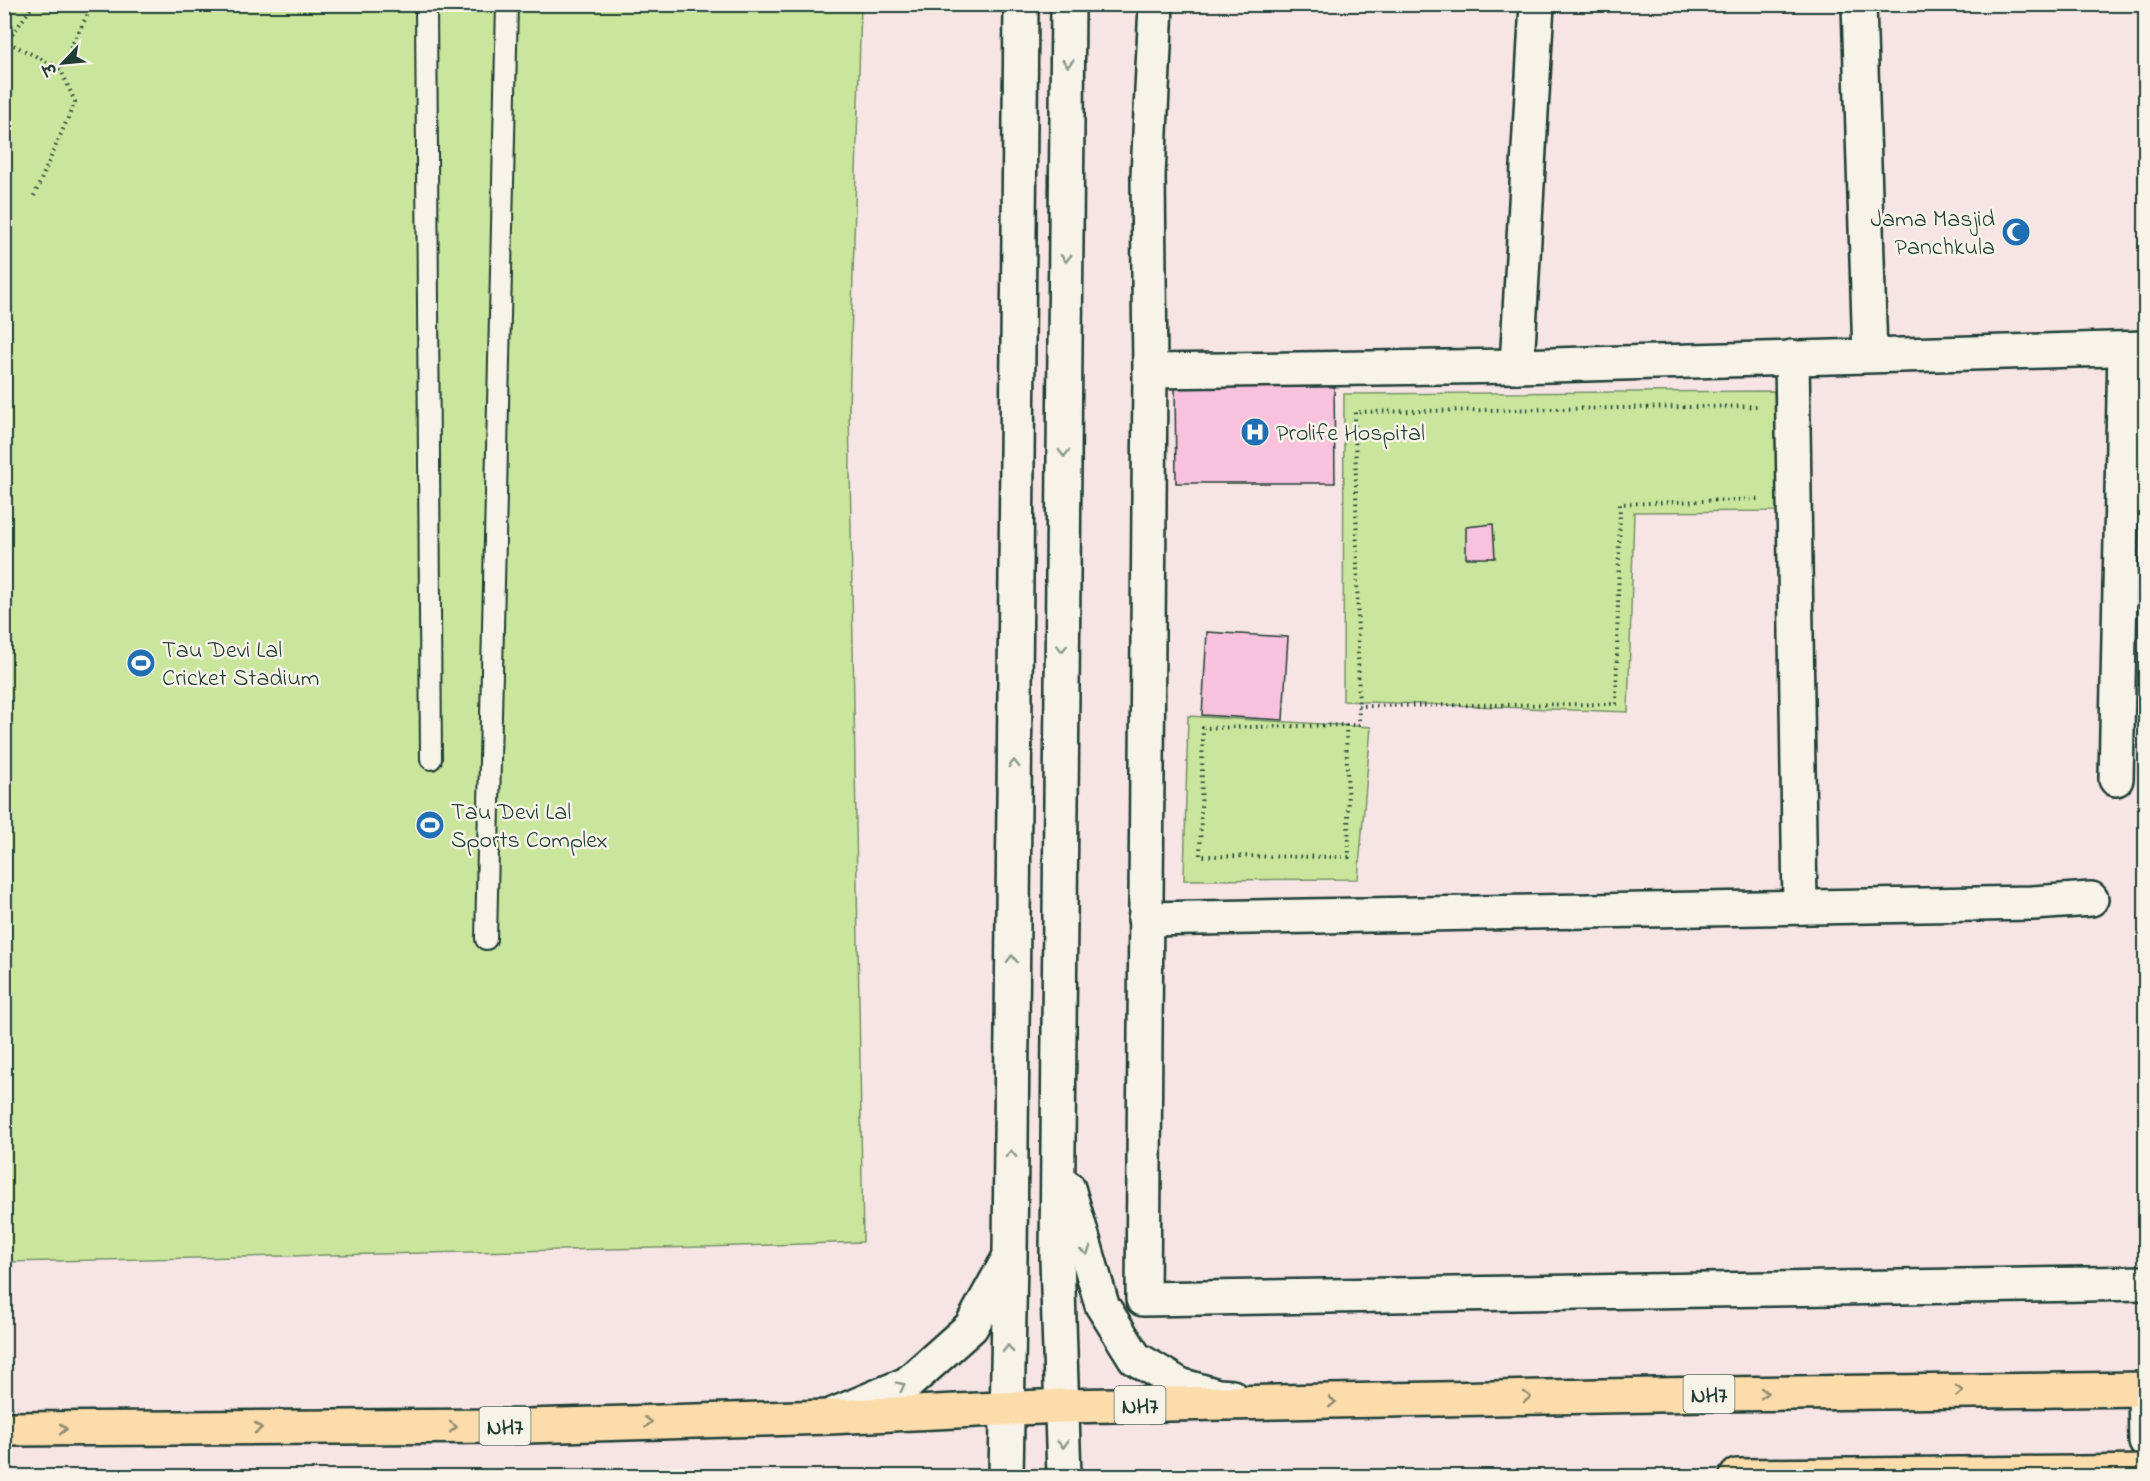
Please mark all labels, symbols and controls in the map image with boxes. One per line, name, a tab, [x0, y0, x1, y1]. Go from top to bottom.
north arrow	[33, 33, 93, 93]
text: उ	[38, 57, 65, 81]
one-way arrow	[1061, 58, 1074, 67]
place label: Jama Masjid Panchkula	[1870, 203, 1996, 266]
mosque icon: Jama Masjid Panchkula	[2000, 216, 2032, 248]
one-way arrow	[1060, 253, 1072, 262]
hospital icon: Prolife Hospital	[1239, 416, 1271, 448]
place label: Prolife Hospital	[1276, 417, 1425, 452]
one-way arrow	[1058, 448, 1070, 457]
place label: Tau Devi Lal Cricket Stadium	[162, 634, 319, 697]
one-way arrow	[1056, 643, 1068, 652]
sports icon: Tau Devi Lal Cricket Stadium	[125, 647, 157, 679]
one-way arrow	[1008, 760, 1020, 769]
place label: Tau Devi Lal Sports Complex	[451, 796, 608, 859]
sports icon: Tau Devi Lal Sports Complex	[414, 809, 446, 841]
one-way arrow	[1006, 955, 1018, 964]
one-way arrow	[1005, 1150, 1017, 1159]
one-way arrow	[1079, 1245, 1091, 1256]
one-way arrow	[1001, 1345, 1014, 1354]
road number: NH7	[1684, 1375, 1734, 1413]
one-way arrow	[895, 1381, 906, 1393]
one-way arrow	[1955, 1385, 1964, 1397]
road number: NH7	[1114, 1386, 1166, 1424]
one-way arrow	[1760, 1387, 1769, 1399]
one-way arrow	[1523, 1391, 1532, 1404]
one-way arrow	[1328, 1395, 1337, 1408]
road number: NH7	[480, 1407, 530, 1445]
one-way arrow	[643, 1416, 652, 1429]
one-way arrow	[448, 1420, 457, 1433]
one-way arrow	[253, 1422, 262, 1434]
one-way arrow	[58, 1423, 67, 1435]
one-way arrow	[1056, 1439, 1069, 1448]

